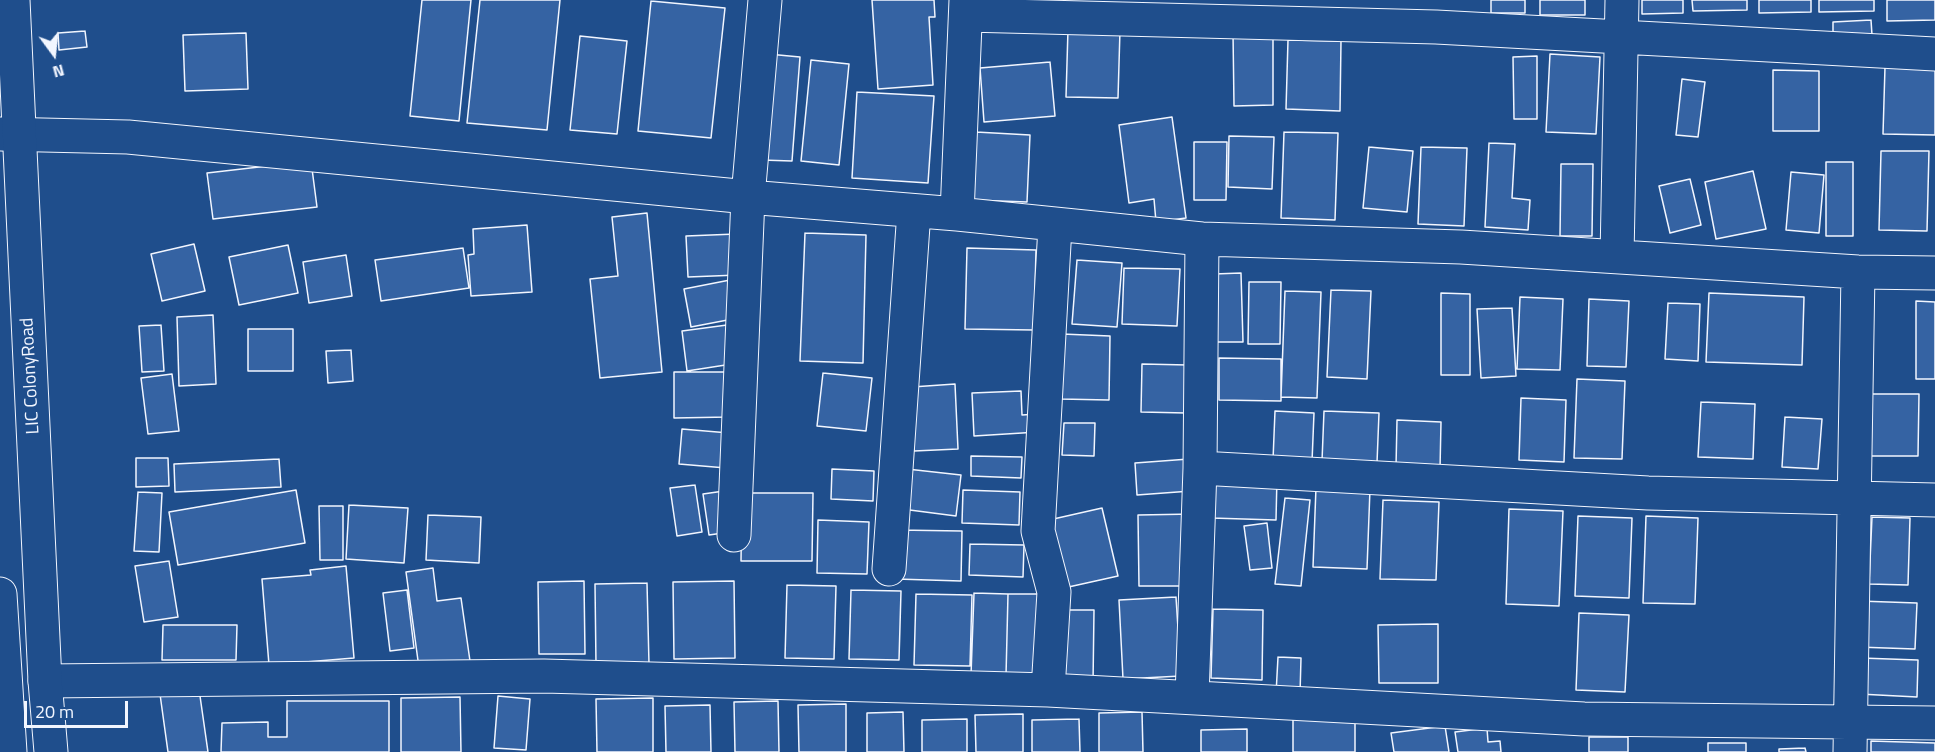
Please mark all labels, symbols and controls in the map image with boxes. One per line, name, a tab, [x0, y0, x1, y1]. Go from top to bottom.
north arrow	[24, 24, 84, 84]
text: N	[50, 58, 67, 84]
street label: LIC ColonyRoad	[17, 317, 45, 435]
scale bar	[27, 689, 130, 727]
text: 20 m	[35, 698, 74, 725]

